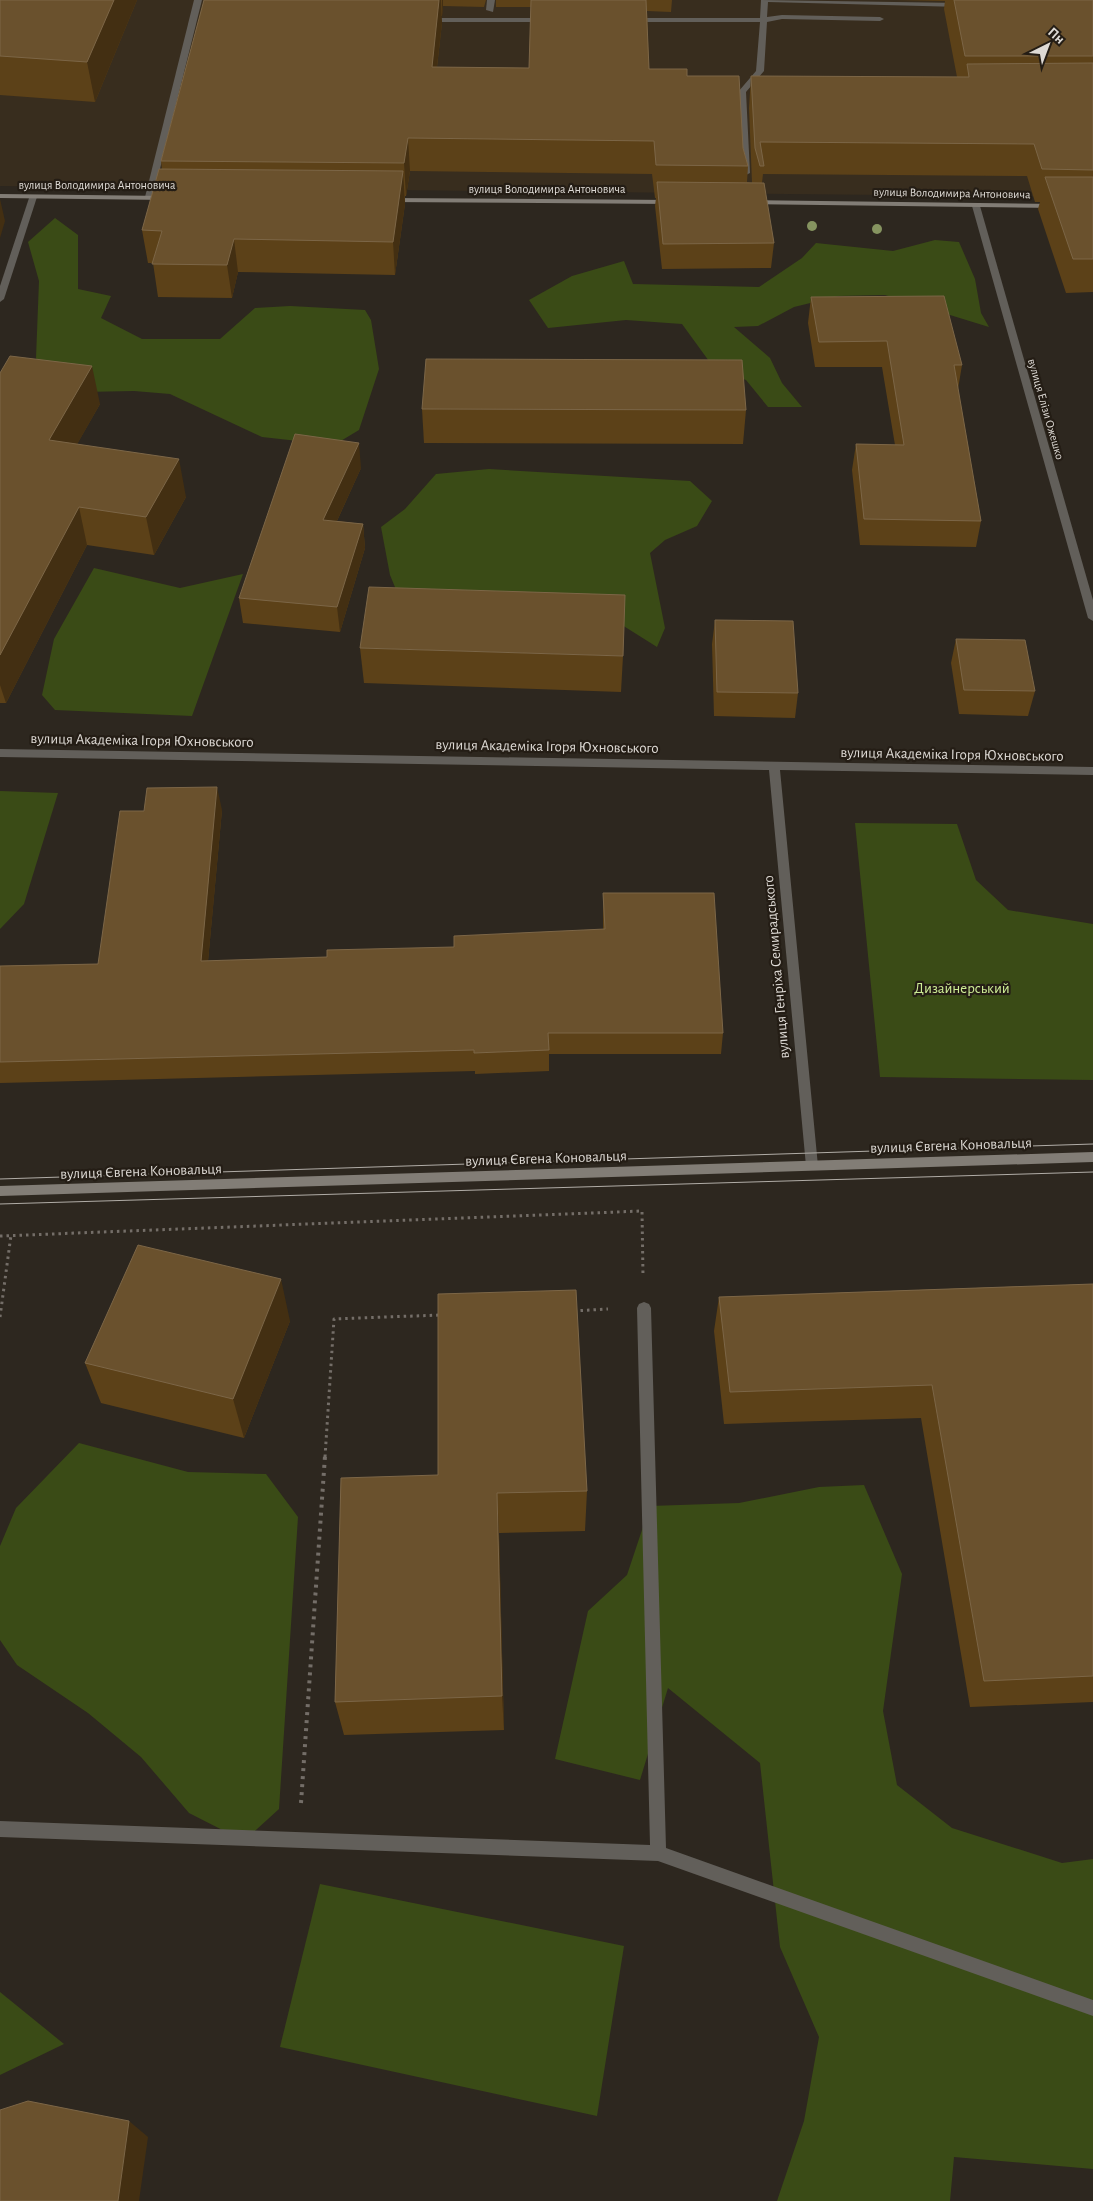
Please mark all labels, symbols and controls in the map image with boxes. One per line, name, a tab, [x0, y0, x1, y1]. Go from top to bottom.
north arrow	[1023, 20, 1073, 70]
text: Пн	[1045, 25, 1067, 47]
street label: вулиця Володимира Антоновича	[18, 179, 176, 192]
street label: вулиця Володимира Антоновича	[468, 183, 626, 196]
street label: вулиця Володимира Антоновича	[873, 186, 1031, 201]
street label: вулиця Елізи Ожешко	[1025, 357, 1066, 461]
street label: вулиця Академіка Ігоря Юхновського	[30, 731, 254, 750]
street label: вулиця Академіка Ігоря Юхновського	[435, 737, 659, 756]
street label: вулиця Академіка Ігоря Юхновського	[840, 745, 1064, 764]
street label: вулиця Генріха Семирадського	[761, 875, 792, 1059]
park label: Дизайнерський	[914, 981, 1010, 996]
street label: вулиця Євгена Коновальця	[870, 1135, 1032, 1156]
street label: вулиця Євгена Коновальця	[465, 1148, 627, 1169]
street label: вулиця Євгена Коновальця	[60, 1161, 222, 1182]

